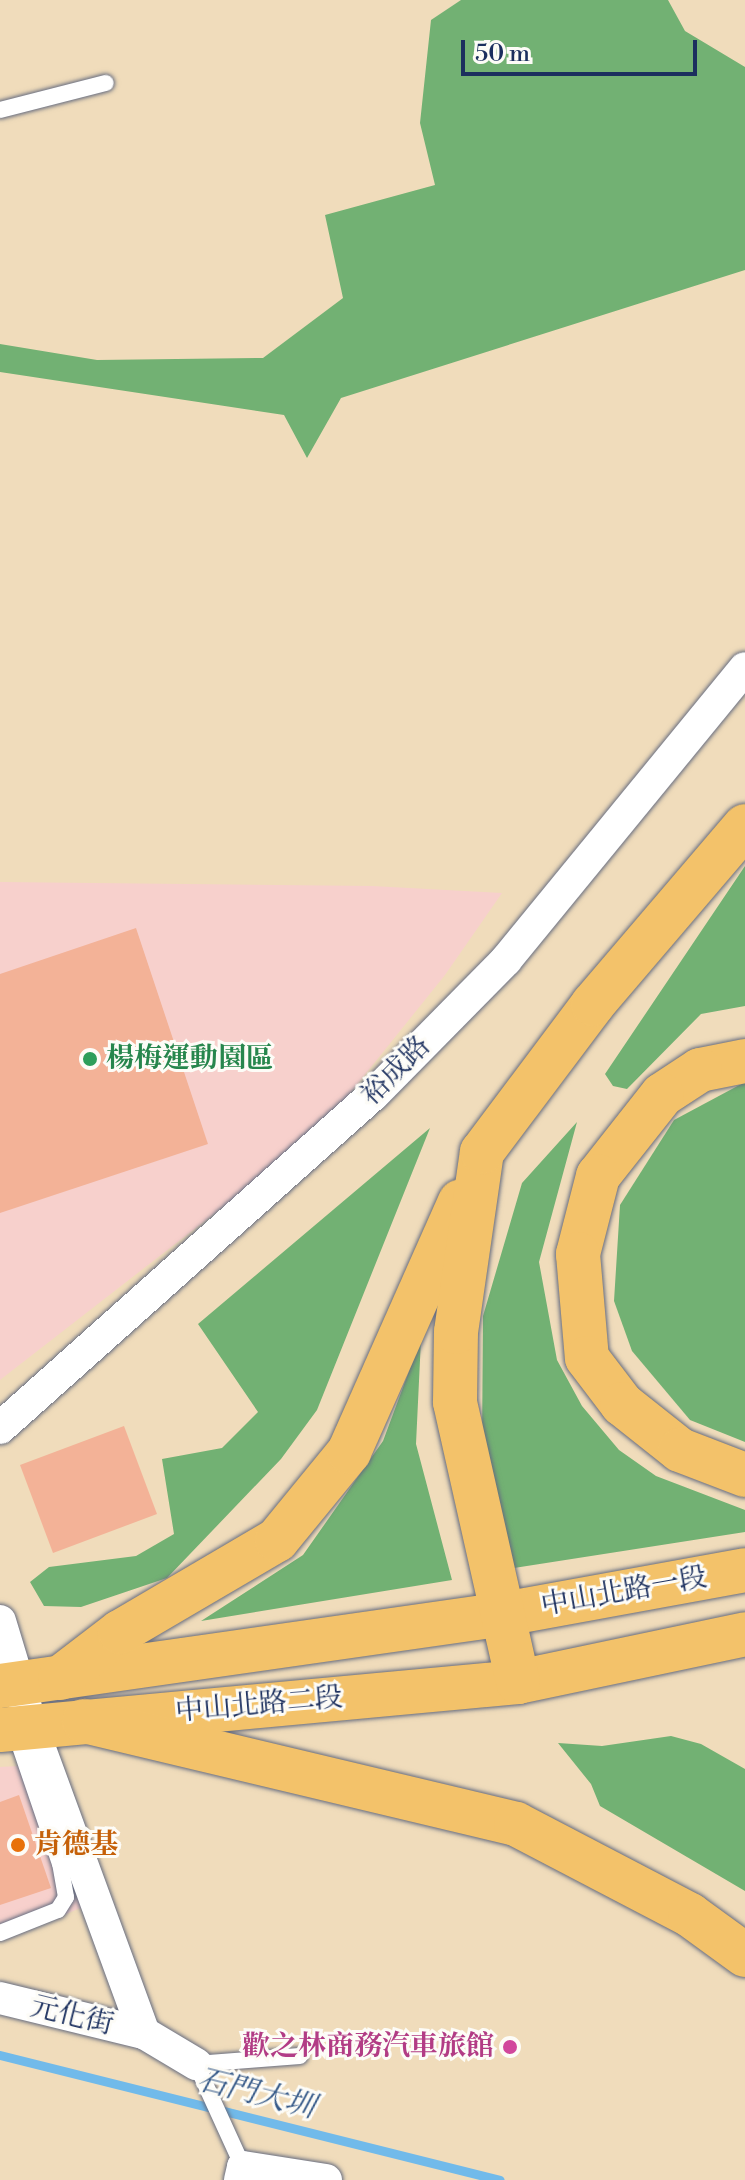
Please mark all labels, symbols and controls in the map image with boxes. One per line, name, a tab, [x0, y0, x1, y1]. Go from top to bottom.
scale bar	[465, 24, 701, 74]
text: 50 m	[475, 39, 530, 69]
street label: 裕成路	[354, 1029, 438, 1113]
place label: 楊梅運動園區	[106, 1042, 274, 1076]
marker: 楊梅運動園區	[81, 1050, 99, 1068]
street label: 中山北路一段	[538, 1561, 710, 1623]
street label: 中山北路二段	[174, 1681, 344, 1729]
place label: 肯德基	[34, 1828, 118, 1862]
marker: 肯德基	[9, 1836, 27, 1854]
street label: 元化街	[27, 1990, 117, 2042]
place label: 歡之林商務汽車旅館	[242, 2030, 494, 2064]
marker: 歡之林商務汽車旅館	[501, 2038, 519, 2056]
water label: 石門大圳	[193, 2062, 319, 2126]

